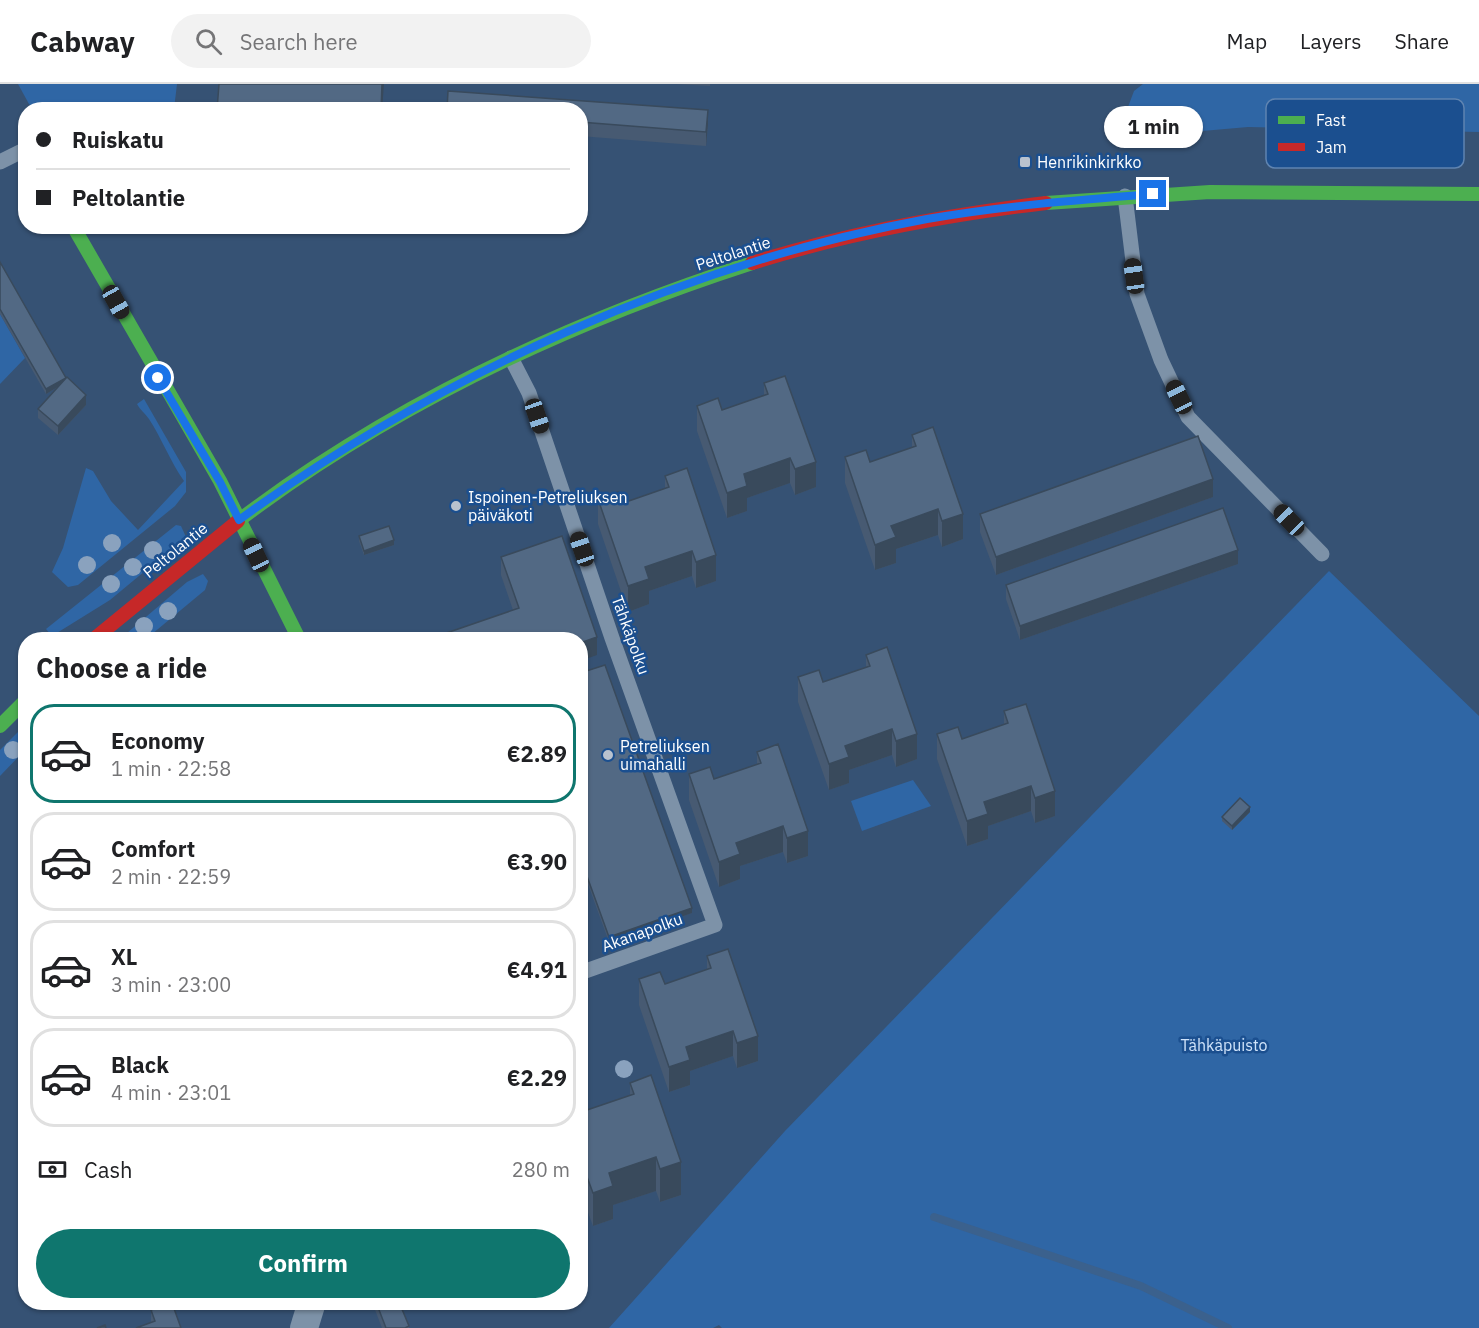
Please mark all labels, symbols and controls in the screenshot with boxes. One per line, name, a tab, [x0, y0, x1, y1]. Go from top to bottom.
search box	[171, 14, 591, 68]
text: Cabway	[30, 23, 135, 60]
icon: search	[192, 25, 225, 58]
text: Search here	[240, 27, 358, 56]
text: Map	[1227, 27, 1267, 55]
text: Layers	[1300, 27, 1362, 55]
text: Share	[1395, 27, 1449, 55]
legend	[1266, 99, 1464, 168]
callout: 1 min	[1104, 107, 1202, 149]
text: Fast	[1316, 110, 1346, 130]
text: 1 min	[1127, 113, 1180, 140]
text: Ruiskatu	[72, 125, 164, 154]
text: Jam	[1316, 137, 1347, 157]
place label: Henrikinkirkko	[1037, 152, 1141, 172]
marker: Henrikinkirkko	[1018, 155, 1032, 169]
route end	[1139, 180, 1166, 207]
text: Peltolantie	[72, 183, 185, 212]
street label: Peltolantie	[693, 231, 773, 274]
car	[1123, 257, 1145, 295]
car	[99, 282, 133, 322]
route start	[144, 364, 171, 391]
car	[1163, 377, 1195, 417]
car	[523, 396, 551, 436]
place label: Ispoinen-Petreliuksen päiväkoti	[468, 487, 628, 525]
marker: Ispoinen-Petreliuksen päiväkoti	[449, 499, 463, 513]
car	[1270, 501, 1308, 539]
street label: Peltolantie	[139, 518, 212, 582]
car	[568, 529, 596, 569]
car	[240, 535, 272, 575]
street label: Tähkäpolku	[607, 593, 655, 677]
text: Choose a ride	[36, 650, 207, 685]
text: Economy	[111, 726, 205, 755]
icon: car	[39, 727, 93, 781]
place label: Petreliuksen uimahalli	[620, 736, 710, 774]
text: €2.89	[507, 739, 567, 768]
marker: Petreliuksen uimahalli	[601, 748, 615, 762]
text: 1 min · 22:58	[111, 755, 231, 782]
text: Comfort	[111, 834, 195, 863]
icon: car	[39, 835, 93, 889]
text: €3.90	[507, 847, 567, 876]
text: 2 min · 22:59	[111, 863, 231, 890]
street label: Akanapolku	[599, 908, 685, 956]
text: XL	[111, 942, 137, 971]
icon: car	[39, 943, 93, 997]
text: €4.91	[507, 955, 567, 984]
text: 3 min · 23:00	[111, 971, 231, 998]
park label: Tähkäpuisto	[1180, 1035, 1268, 1055]
text: Black	[111, 1050, 169, 1079]
icon: car	[39, 1051, 93, 1105]
text: €2.29	[507, 1063, 567, 1092]
text: 4 min · 23:01	[111, 1079, 231, 1106]
icon: cash	[36, 1153, 69, 1186]
text: Cash	[84, 1155, 133, 1184]
text: 280 m	[512, 1156, 570, 1183]
button: Confirm	[36, 1229, 570, 1298]

